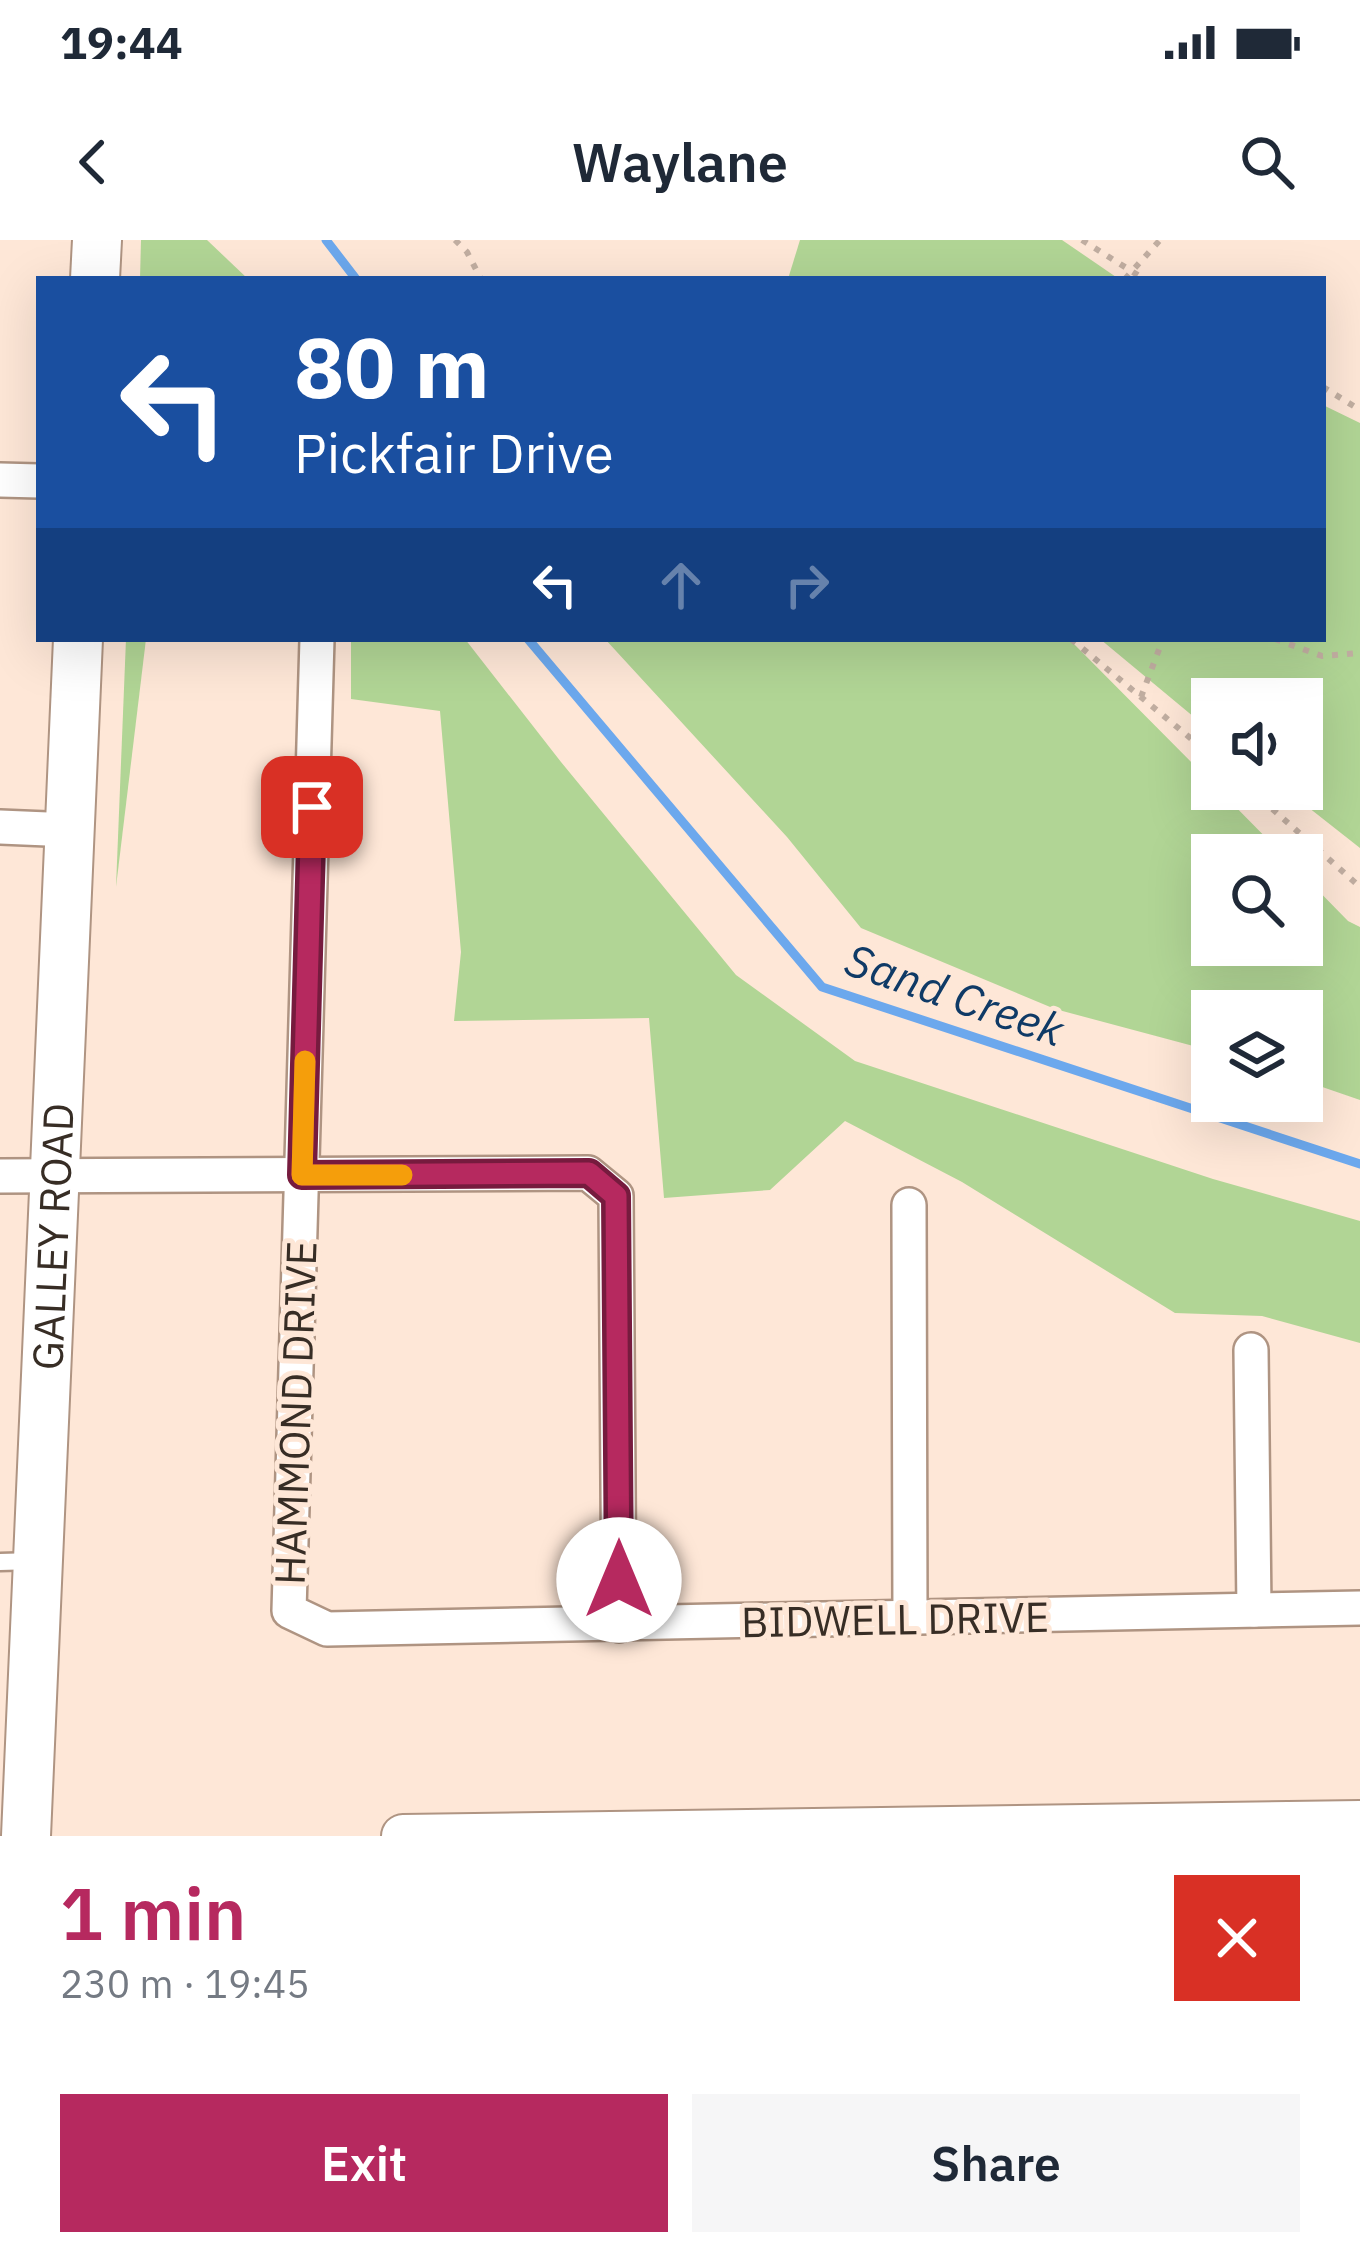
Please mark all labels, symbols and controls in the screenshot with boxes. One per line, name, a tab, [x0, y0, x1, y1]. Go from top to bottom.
text: 19:44	[60, 13, 183, 71]
text: Waylane	[572, 127, 788, 197]
icon: back	[60, 129, 126, 195]
icon: search	[1234, 129, 1300, 195]
text: 80 m	[294, 312, 490, 421]
icon: left	[96, 324, 252, 480]
text: Pickfair Drive	[294, 418, 614, 488]
icon: left	[522, 552, 588, 618]
icon: ahead	[648, 552, 714, 618]
icon: right	[774, 552, 840, 618]
map controls	[1191, 678, 1323, 1122]
button: sound	[1191, 678, 1323, 810]
pin	[261, 756, 363, 858]
icon: arrive	[279, 774, 345, 840]
button: search	[1191, 834, 1323, 966]
water label: Sand Creek	[838, 930, 1072, 1059]
button: layers	[1191, 990, 1323, 1122]
street label: GALLEY ROAD	[19, 1102, 85, 1371]
street label: HAMMOND DRIVE	[262, 1240, 328, 1586]
position arrow	[556, 1517, 682, 1643]
street label: BIDWELL DRIVE	[740, 1589, 1050, 1649]
text: 1 min	[60, 1866, 246, 1960]
button: close	[1174, 1875, 1300, 2001]
text: 230 m · 19:45	[60, 1958, 310, 2009]
button: Exit	[60, 2094, 668, 2232]
button: Share	[692, 2094, 1300, 2232]

